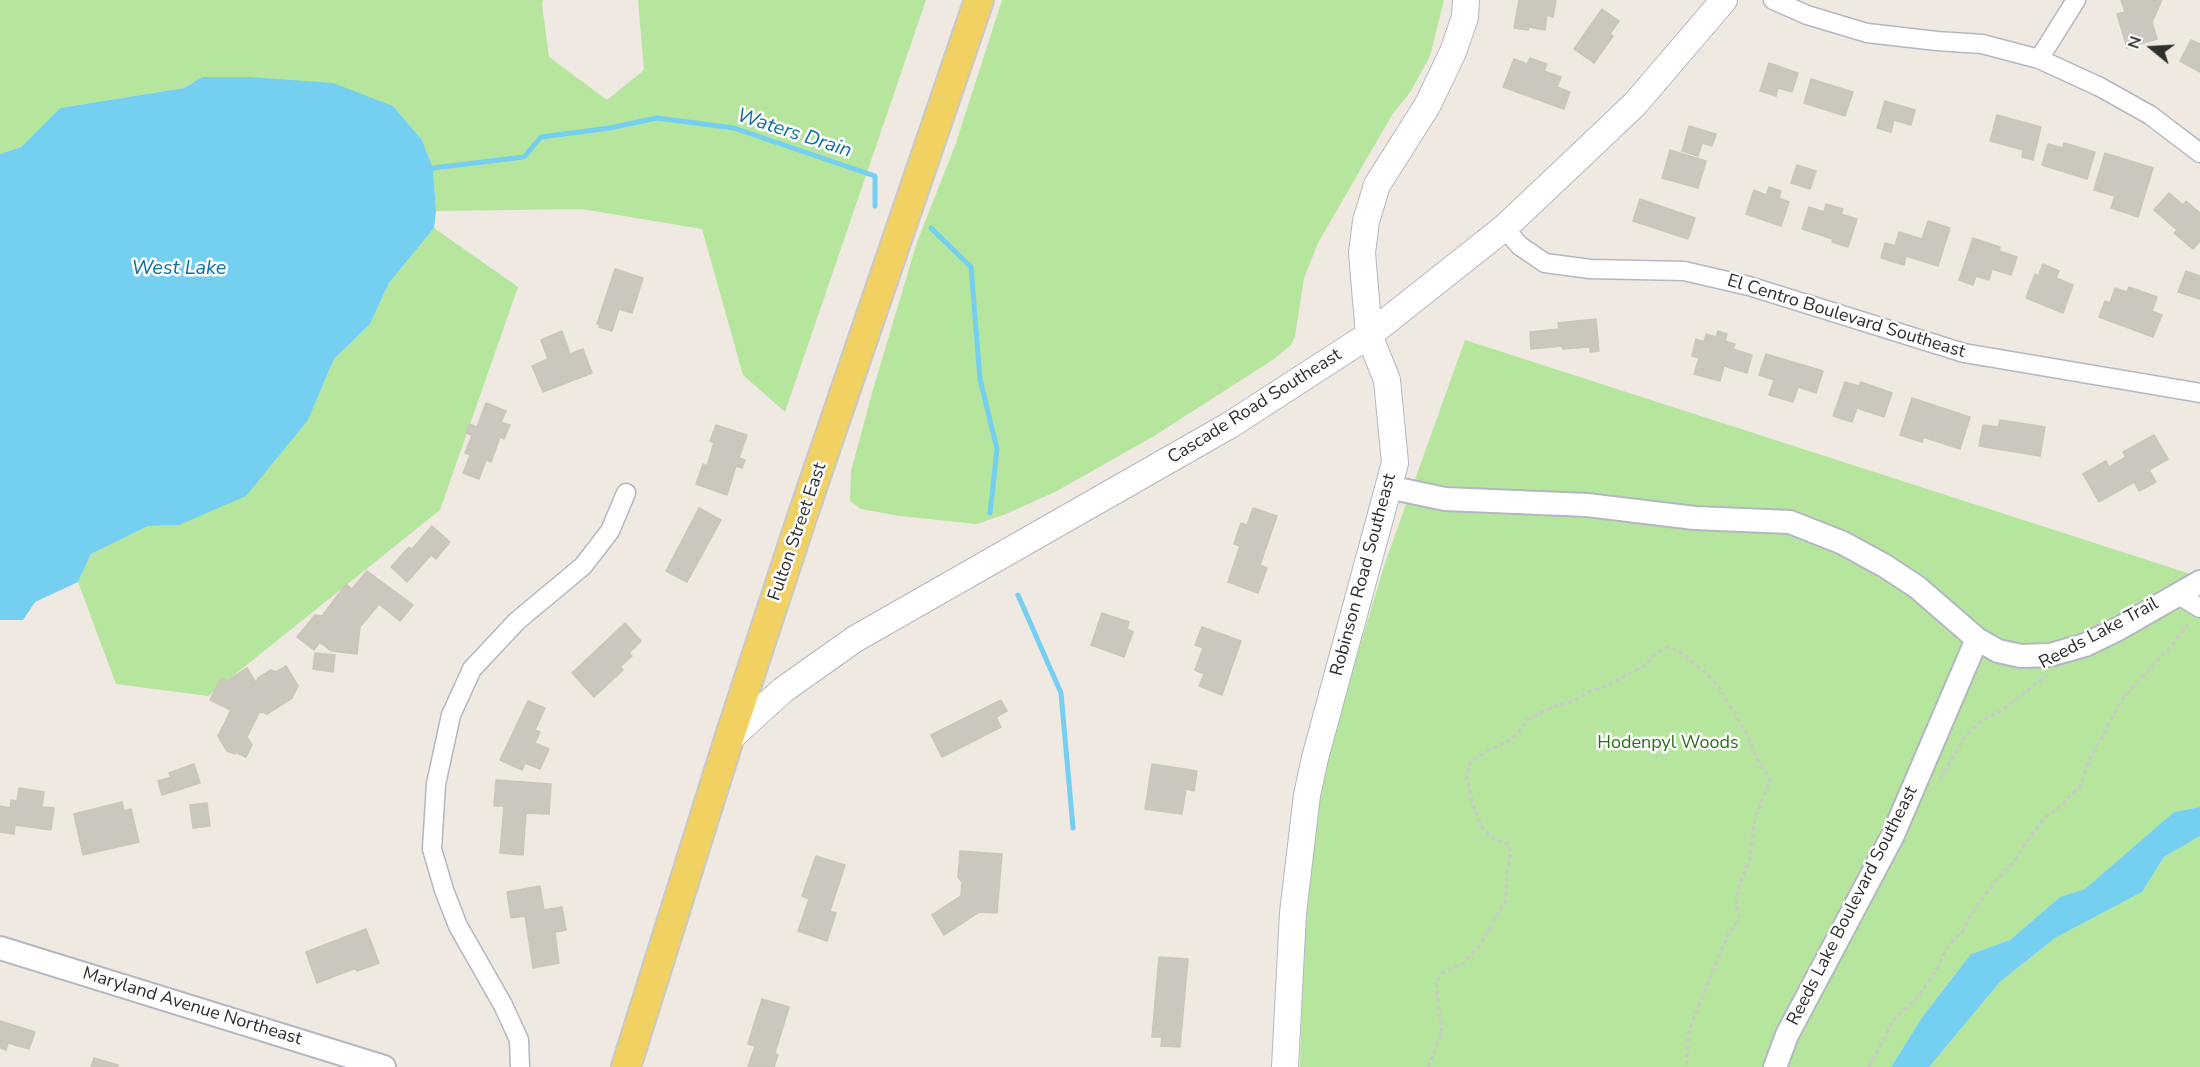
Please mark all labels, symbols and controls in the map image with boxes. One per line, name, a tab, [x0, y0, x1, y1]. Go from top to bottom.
north arrow	[2122, 18, 2182, 78]
text: N	[2123, 33, 2147, 52]
water label: Waters Drain	[734, 104, 854, 164]
water label: West Lake	[132, 257, 226, 281]
street label: El Centro Boulevard Southeast	[1724, 270, 1968, 364]
street label: Cascade Road Southeast	[1164, 345, 1346, 469]
street label: Fulton Street East	[764, 460, 832, 604]
street label: Robinson Road Southeast	[1327, 472, 1401, 678]
street label: Reeds Lake Trail	[2036, 593, 2162, 675]
park label: Hodenpyl Woods	[1597, 733, 1739, 755]
street label: Reeds Lake Boulevard Southeast	[1783, 783, 1923, 1029]
street label: Maryland Avenue Northeast	[80, 963, 304, 1051]

